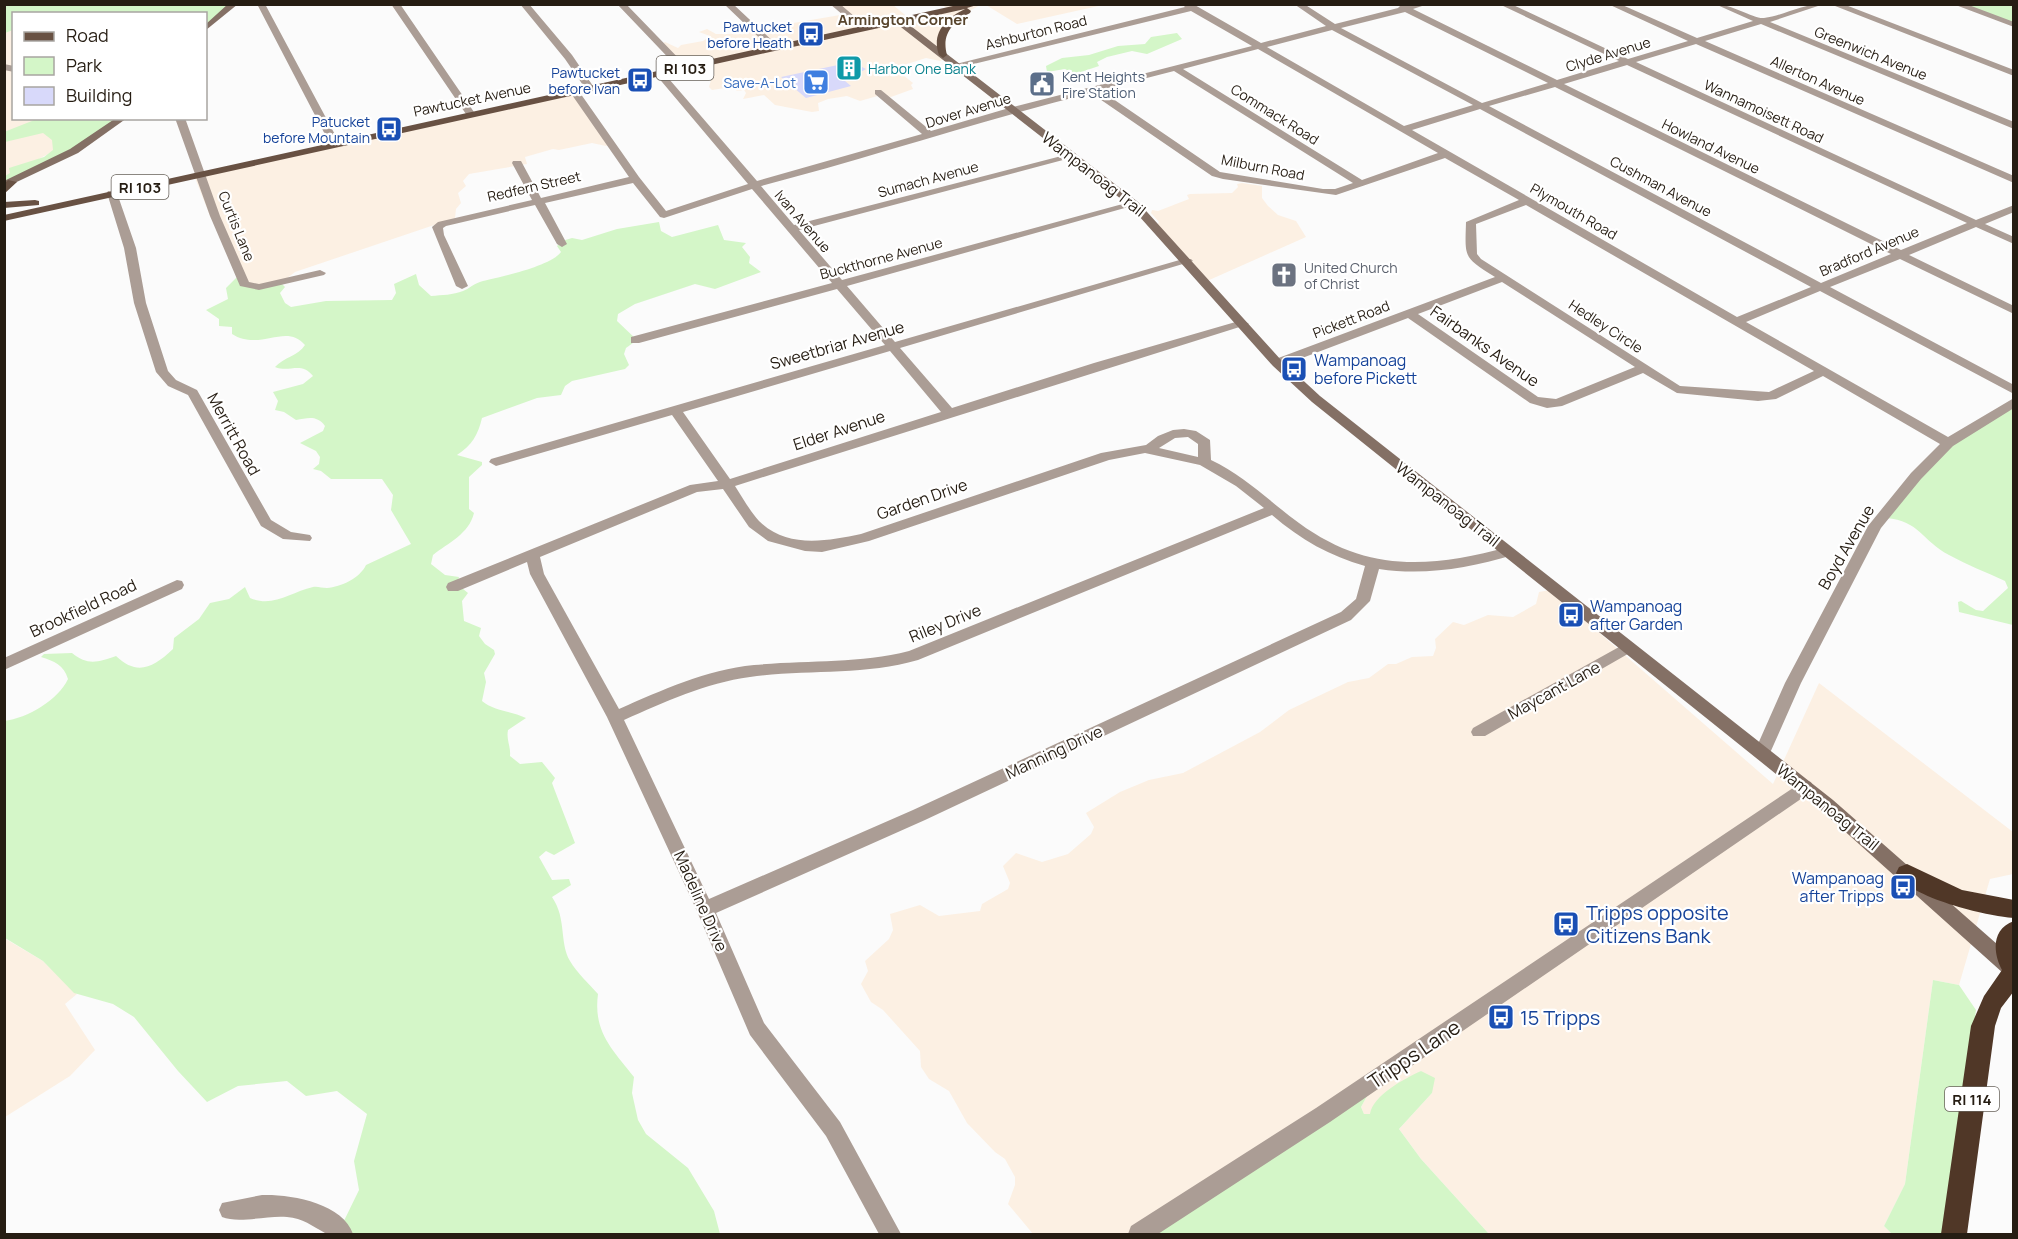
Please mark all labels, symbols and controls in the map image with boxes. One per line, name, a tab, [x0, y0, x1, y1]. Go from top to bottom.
district label: Armington Corner	[838, 9, 968, 30]
street label: Ashburton Road	[983, 10, 1089, 54]
legend	[12, 12, 207, 120]
place label: Pawtucket before Heath	[707, 17, 792, 52]
bus stop icon: Pawtucket before Heath	[796, 19, 826, 49]
street label: Greenwich Avenue	[1812, 22, 1930, 84]
text: Road	[66, 23, 109, 47]
street label: Clyde Avenue	[1563, 32, 1653, 76]
street label: Allerton Avenue	[1768, 51, 1868, 109]
text: Park	[66, 53, 103, 77]
building icon: Harbor One Bank	[834, 53, 864, 83]
road number: RI 103	[656, 56, 714, 80]
place label: Harbor One Bank	[868, 59, 977, 78]
place label: Pawtucket before Ivan	[549, 63, 620, 98]
bus stop icon: Pawtucket before Ivan	[625, 65, 655, 95]
supermarket icon: Save-A-Lot	[801, 67, 831, 97]
place label: Kent Heights Fire Station	[1062, 67, 1145, 102]
public building icon: Kent Heights Fire Station	[1027, 69, 1057, 99]
place label: Save-A-Lot	[723, 73, 796, 92]
street label: Wannamoisett Road	[1701, 75, 1827, 147]
street label: Pawtucket Avenue	[412, 77, 532, 121]
street label: Commack Road	[1227, 79, 1323, 149]
text: Building	[66, 83, 132, 107]
street label: Dover Avenue	[923, 88, 1013, 132]
place label: Patucket before Mountain	[263, 112, 370, 147]
bus stop icon: Patucket before Mountain	[374, 114, 404, 144]
street label: Howland Avenue	[1659, 114, 1763, 178]
street label: Wampanoag Trail	[1038, 127, 1150, 221]
street label: Milburn Road	[1220, 150, 1306, 184]
street label: Cushman Avenue	[1607, 151, 1715, 221]
street label: Sumach Avenue	[876, 156, 980, 202]
street label: Redfern Street	[485, 166, 583, 206]
road number: RI 103	[112, 175, 168, 199]
street label: Plymouth Road	[1527, 178, 1621, 244]
street label: Ivan Avenue	[771, 186, 835, 256]
street label: Curtis Lane	[214, 188, 260, 264]
street label: Bradford Avenue	[1816, 221, 1922, 281]
street label: Buckthorne Avenue	[818, 233, 944, 283]
place label: United Church of Christ	[1304, 258, 1398, 293]
church icon: United Church of Christ	[1269, 260, 1299, 290]
street label: Hedley Circle	[1565, 295, 1647, 357]
street label: Pickett Road	[1310, 296, 1392, 342]
street label: Fairbanks Avenue	[1426, 300, 1544, 392]
street label: Sweetbriar Avenue	[767, 315, 907, 375]
place label: Wampanoag before Pickett	[1314, 349, 1417, 389]
bus stop icon: Wampanoag before Pickett	[1279, 354, 1309, 384]
street label: Merritt Road	[202, 389, 266, 479]
street label: Elder Avenue	[790, 405, 888, 455]
street label: Wampanoag Trail	[1392, 457, 1504, 551]
street label: Garden Drive	[874, 473, 970, 525]
street label: Boyd Avenue	[1813, 501, 1879, 593]
street label: Brookfield Road	[26, 574, 140, 642]
place label: Wampanoag after Garden	[1590, 595, 1683, 635]
street label: Riley Drive	[906, 599, 984, 647]
bus stop icon: Wampanoag after Garden	[1556, 600, 1586, 630]
street label: Maycant Lane	[1504, 655, 1604, 725]
street label: Manning Drive	[1002, 720, 1106, 784]
street label: Wampanoag Trail	[1772, 759, 1884, 855]
street label: Madeline Drive	[669, 847, 733, 955]
place label: Wampanoag after Tripps	[1792, 867, 1884, 907]
bus stop icon: Wampanoag after Tripps	[1888, 872, 1918, 902]
place label: Tripps opposite Citizens Bank	[1586, 899, 1729, 949]
bus stop icon: Tripps opposite Citizens Bank	[1551, 909, 1581, 939]
bus stop icon: 15 Tripps	[1486, 1002, 1516, 1032]
place label: 15 Tripps	[1520, 1004, 1600, 1031]
street label: Tripps Lane	[1363, 1013, 1465, 1095]
road number: RI 114	[1945, 1087, 1999, 1111]

